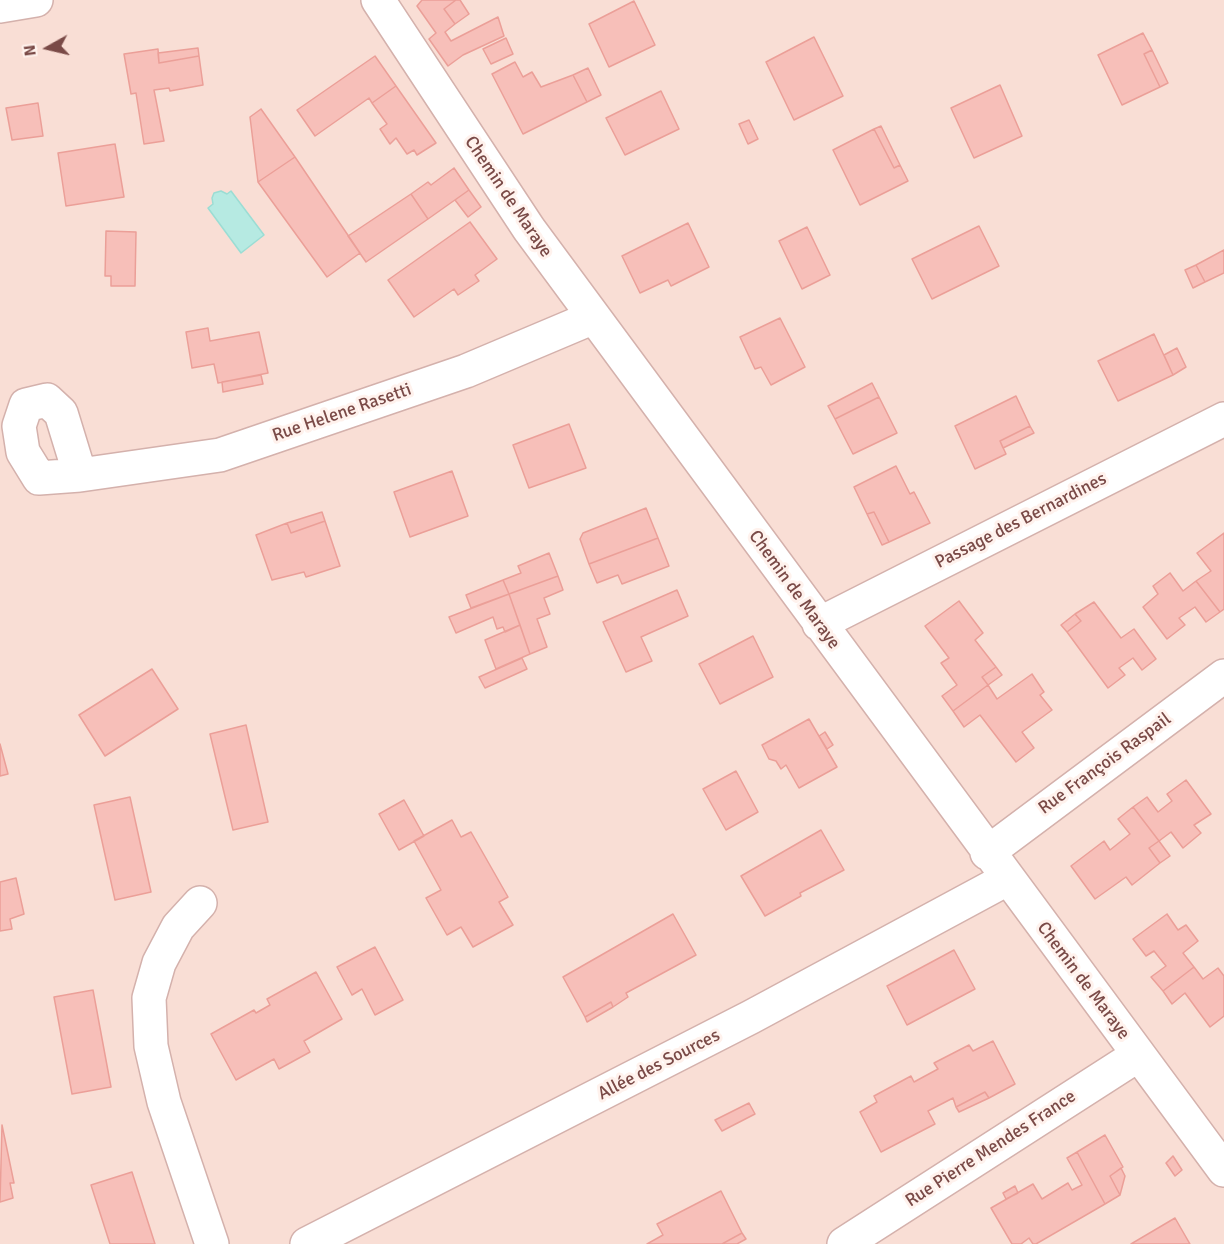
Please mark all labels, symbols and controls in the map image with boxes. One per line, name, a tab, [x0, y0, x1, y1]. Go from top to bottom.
north arrow	[18, 18, 78, 78]
text: N	[19, 44, 41, 57]
street label: Chemin de Maraye	[459, 132, 557, 262]
street label: Rue Helene Rasetti	[270, 379, 414, 447]
street label: Passage des Bernardines	[932, 468, 1110, 574]
street label: Chemin de Maraye	[744, 526, 844, 654]
street label: Rue François Raspail	[1034, 709, 1176, 819]
street label: Chemin de Maraye	[1032, 918, 1134, 1044]
street label: Allée des Sources	[594, 1025, 724, 1105]
street label: Rue Pierre Mendes France	[902, 1086, 1080, 1212]

